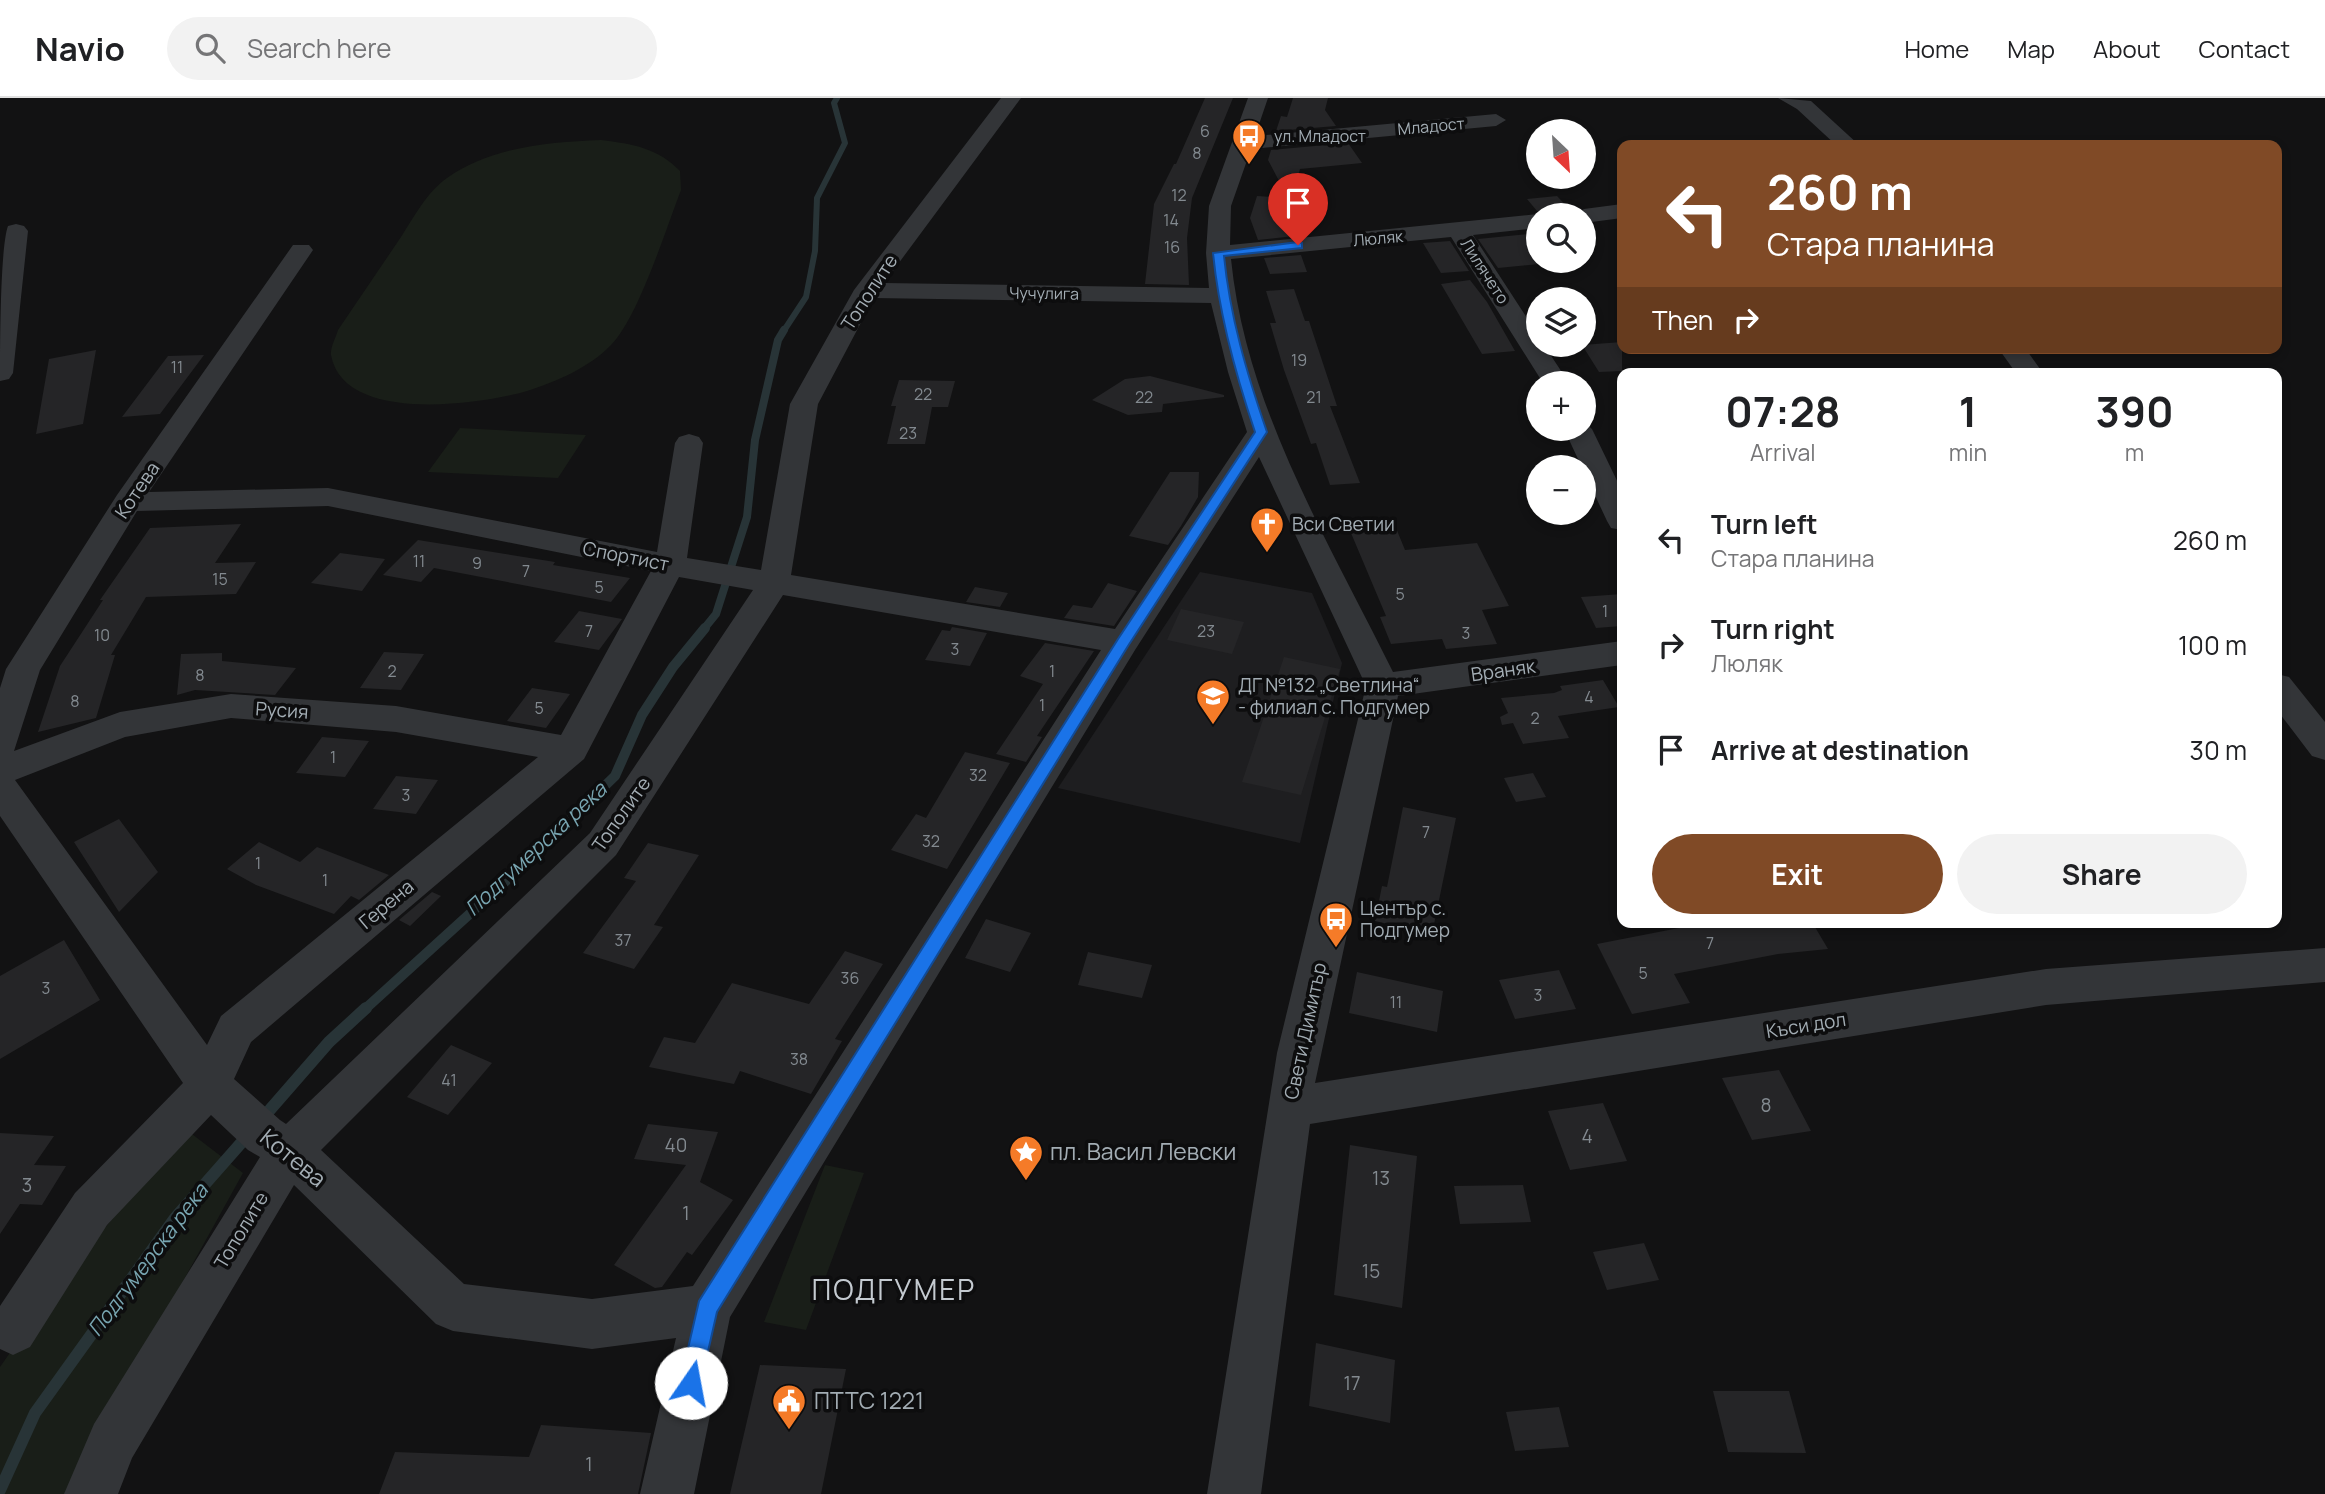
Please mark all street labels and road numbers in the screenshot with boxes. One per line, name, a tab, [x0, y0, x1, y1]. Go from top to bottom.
street label: Младост	[1396, 112, 1466, 140]
street label: Люляк	[1352, 225, 1405, 251]
street label: Лилячето	[1456, 234, 1514, 308]
street label: Тополите	[835, 249, 903, 335]
street label: Чучулига	[1009, 281, 1079, 305]
street label: Котева	[109, 457, 165, 523]
street label: Спортист	[581, 535, 672, 577]
street label: Враняк	[1469, 653, 1537, 687]
street label: Русия	[255, 695, 309, 725]
street label: Тополите	[586, 771, 656, 857]
street label: Герена	[353, 873, 419, 935]
street label: Свети Димитър	[1278, 960, 1332, 1102]
street label: Къси дол	[1764, 1006, 1848, 1044]
street label: Котева	[254, 1121, 333, 1194]
street label: Тополите	[208, 1187, 274, 1273]

